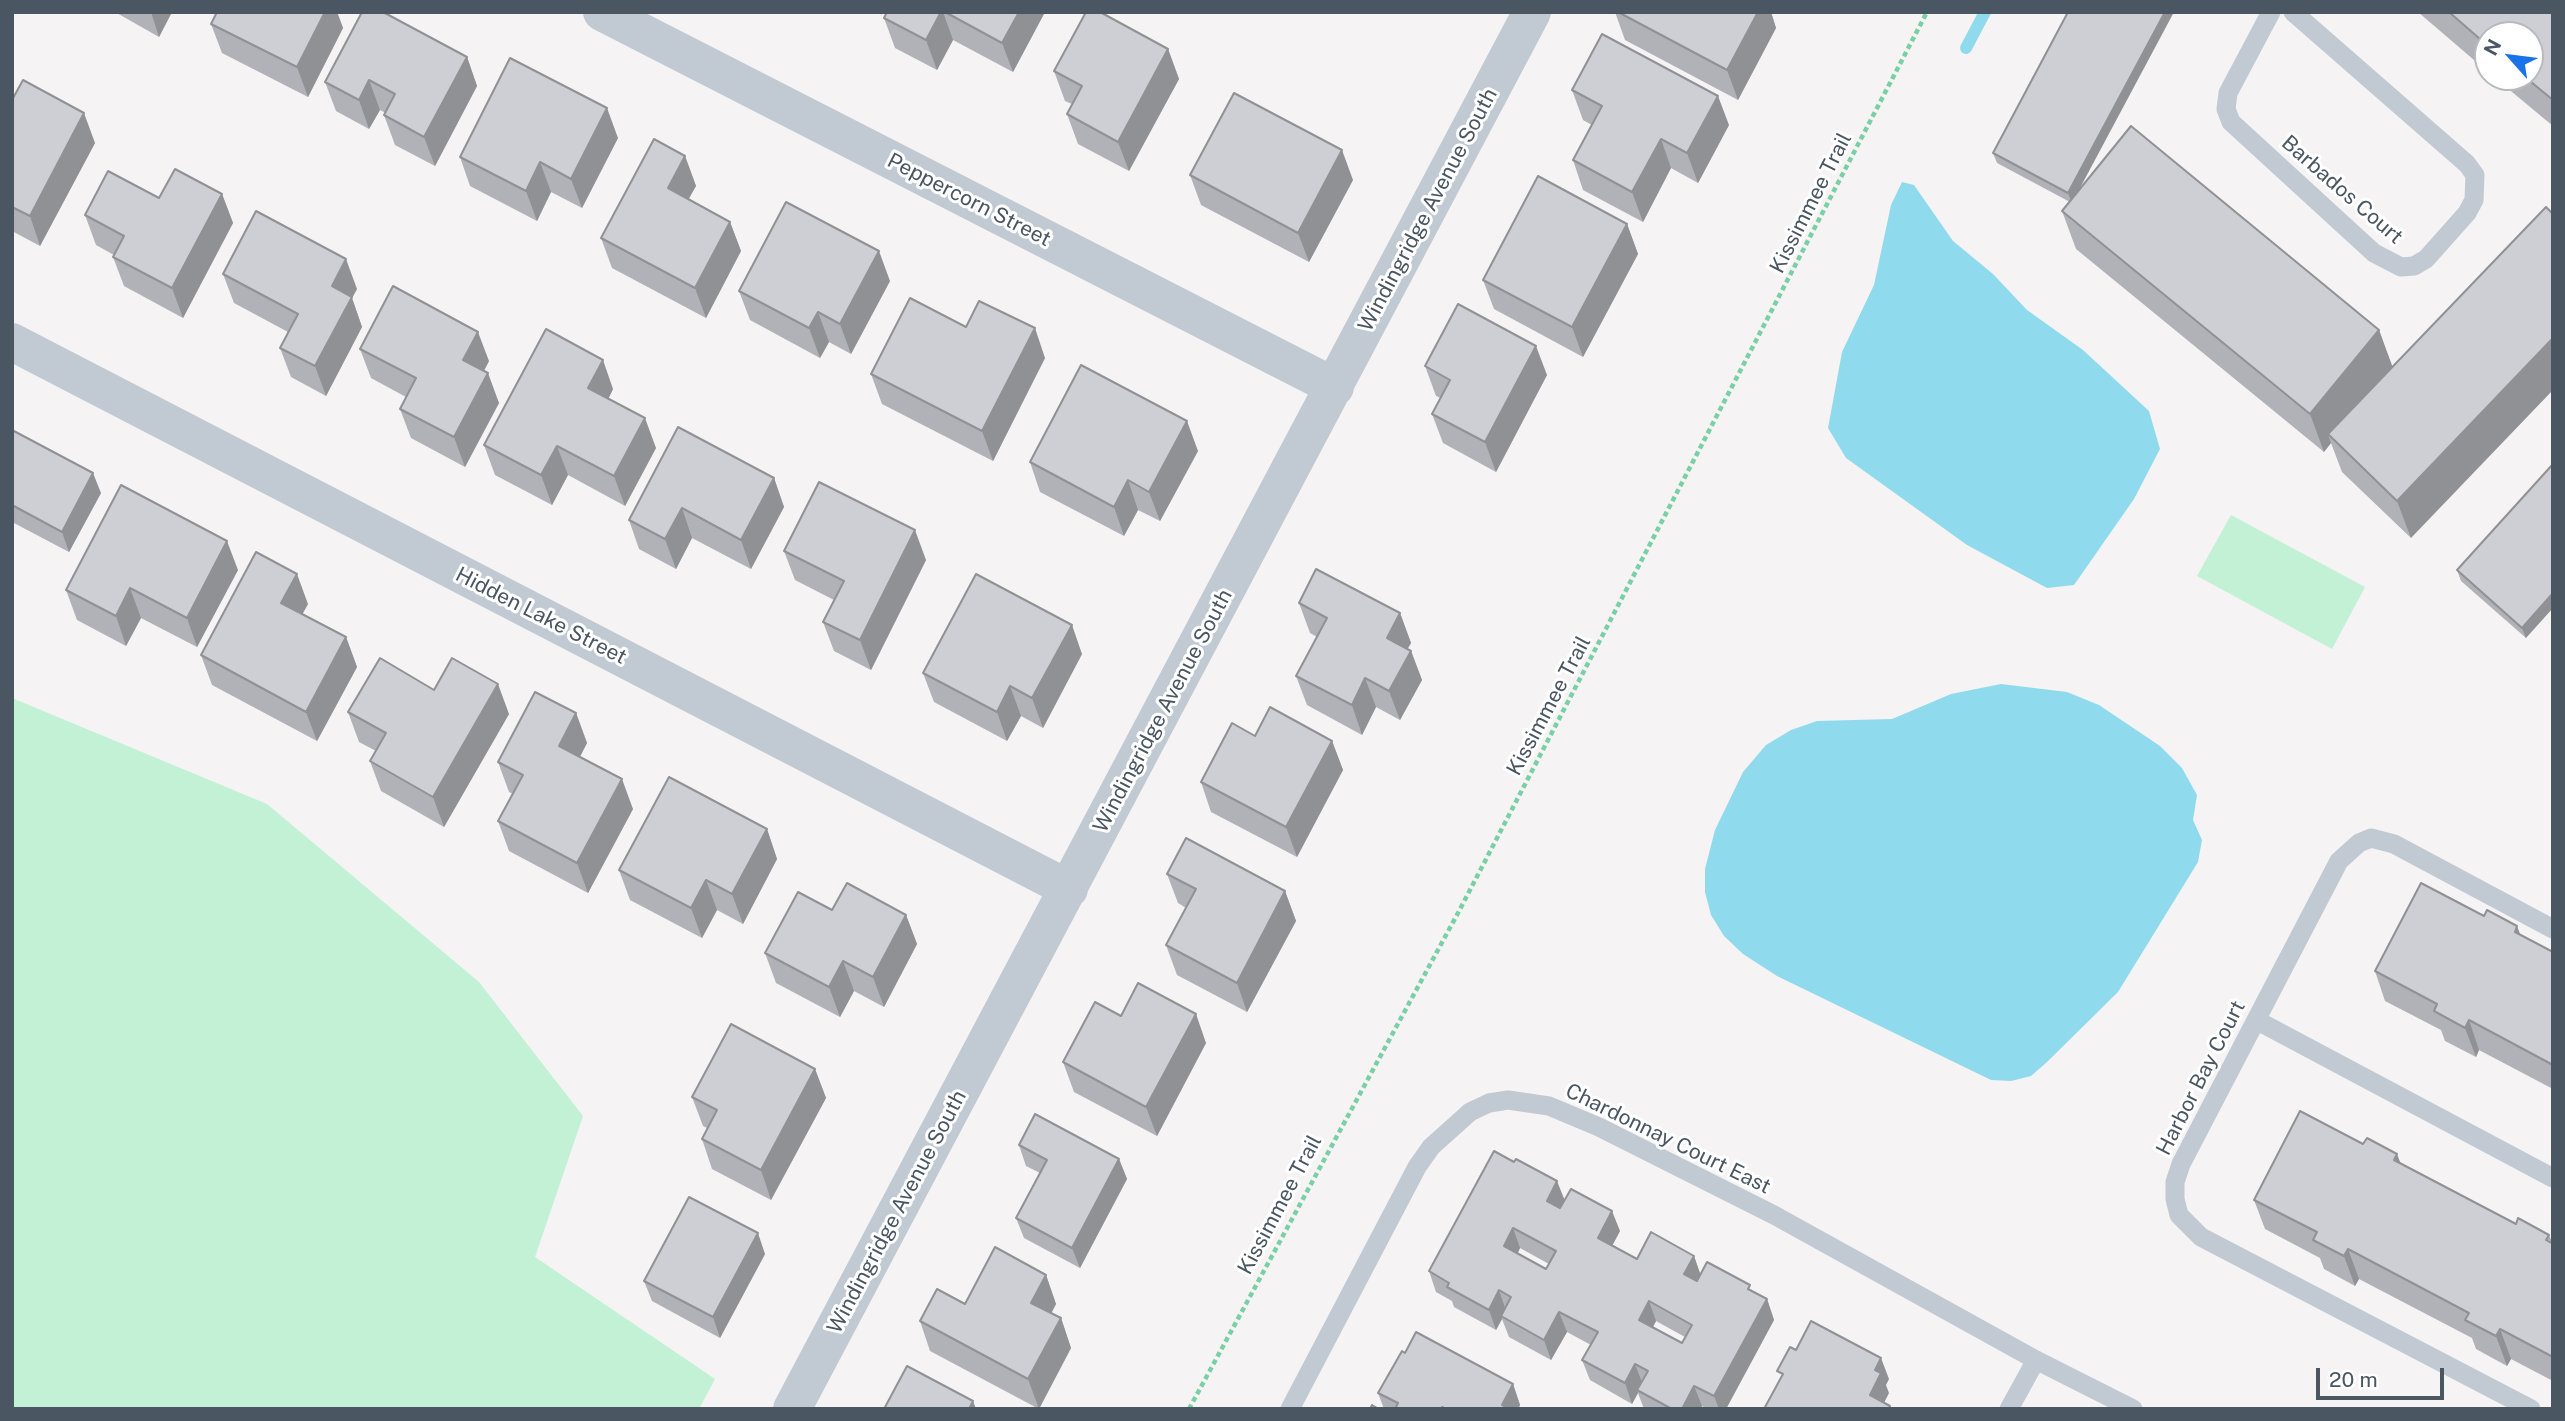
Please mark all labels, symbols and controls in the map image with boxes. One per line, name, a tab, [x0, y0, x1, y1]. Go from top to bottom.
north arrow	[2474, 21, 2544, 91]
text: N	[2479, 35, 2505, 59]
street label: Windingridge Avenue South	[1353, 84, 1503, 336]
street label: Kissimmee Trail	[1765, 129, 1857, 277]
street label: Barbados Court	[2276, 130, 2408, 250]
street label: Peppercorn Street	[883, 148, 1055, 252]
street label: Hidden Lake Street	[451, 562, 631, 670]
street label: Windingridge Avenue South	[1088, 585, 1238, 837]
street label: Kissimmee Trail	[1502, 632, 1596, 780]
street label: Harbor Bay Court	[2151, 997, 2251, 1159]
street label: Chardonnay Court East	[1561, 1078, 1775, 1200]
street label: Windingridge Avenue South	[822, 1086, 972, 1338]
street label: Kissimmee Trail	[1233, 1131, 1327, 1279]
scale bar	[2320, 1354, 2448, 1398]
text: 20 m	[2329, 1367, 2378, 1392]

